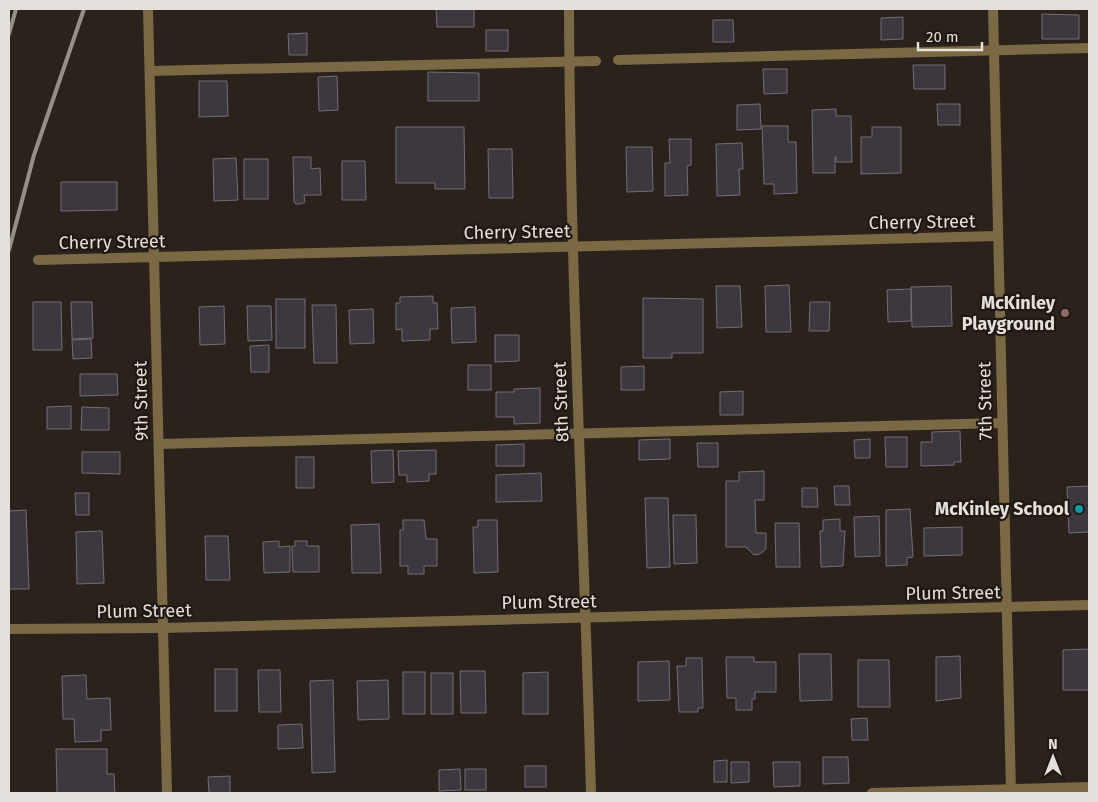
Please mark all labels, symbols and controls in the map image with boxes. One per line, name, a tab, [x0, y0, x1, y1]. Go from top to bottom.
scale bar	[918, 20, 982, 52]
text: 20 m	[926, 28, 959, 46]
street label: Cherry Street	[869, 210, 976, 234]
street label: Cherry Street	[464, 220, 571, 244]
street label: Cherry Street	[59, 230, 166, 254]
place label: McKinley Playground	[962, 292, 1056, 335]
marker: McKinley Playground	[1059, 307, 1071, 319]
street label: 9th Street	[129, 360, 153, 441]
street label: 8th Street	[549, 361, 573, 443]
street label: 7th Street	[973, 361, 997, 441]
place label: McKinley School	[935, 498, 1070, 520]
marker: McKinley School	[1073, 503, 1085, 515]
street label: Plum Street	[905, 581, 1001, 605]
street label: Plum Street	[501, 590, 597, 614]
street label: Plum Street	[96, 599, 192, 623]
north arrow	[1028, 732, 1078, 782]
text: N	[1048, 736, 1058, 753]

